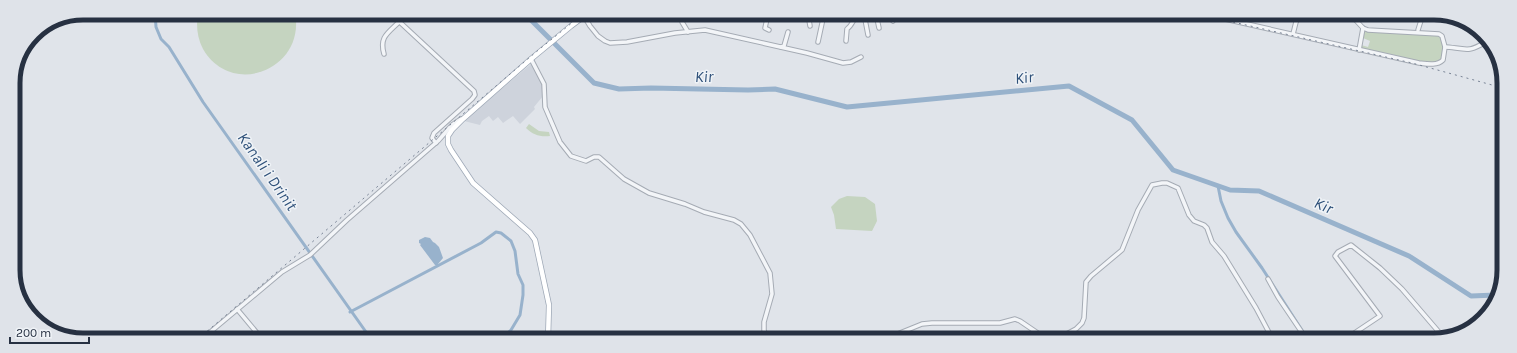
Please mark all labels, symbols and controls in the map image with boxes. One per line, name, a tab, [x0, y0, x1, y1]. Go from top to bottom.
water label: Kir	[695, 67, 714, 86]
water label: Kir	[1014, 67, 1035, 88]
water label: Kanali i Drinit	[234, 129, 302, 214]
water label: Kir	[1311, 193, 1337, 218]
scale bar	[10, 319, 89, 345]
text: 200 m	[16, 326, 51, 340]

